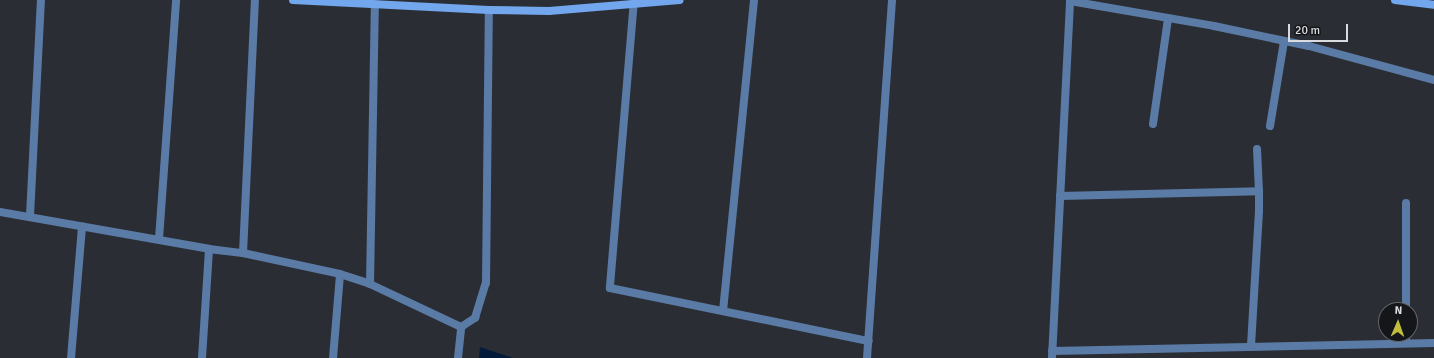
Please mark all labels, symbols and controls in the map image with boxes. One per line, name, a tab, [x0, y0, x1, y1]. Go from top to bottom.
scale bar	[1290, 16, 1350, 42]
text: 20 m	[1295, 23, 1320, 38]
north arrow	[1378, 302, 1418, 342]
text: N	[1394, 304, 1402, 317]

